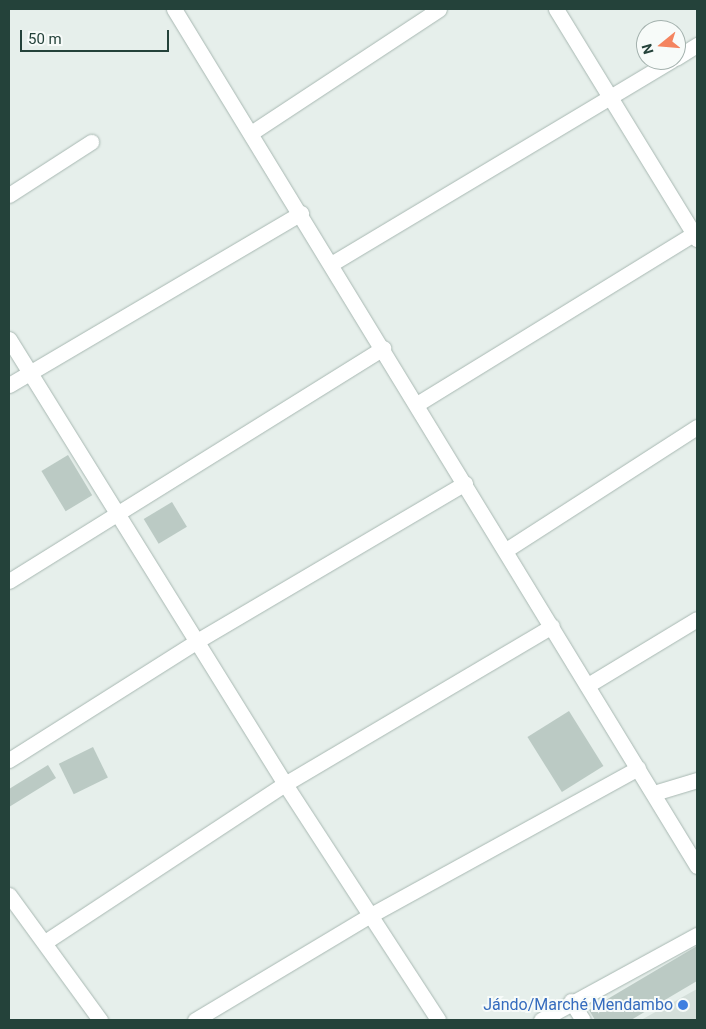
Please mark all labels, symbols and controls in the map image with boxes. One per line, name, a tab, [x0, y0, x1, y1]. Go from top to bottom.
scale bar	[22, 20, 171, 52]
north arrow	[636, 20, 686, 70]
text: 50 m	[28, 30, 62, 48]
text: N	[639, 42, 657, 56]
place label: Jándo/Marché Mendambo	[483, 995, 673, 1015]
marker: Jándo/Marché Mendambo	[677, 999, 689, 1011]

